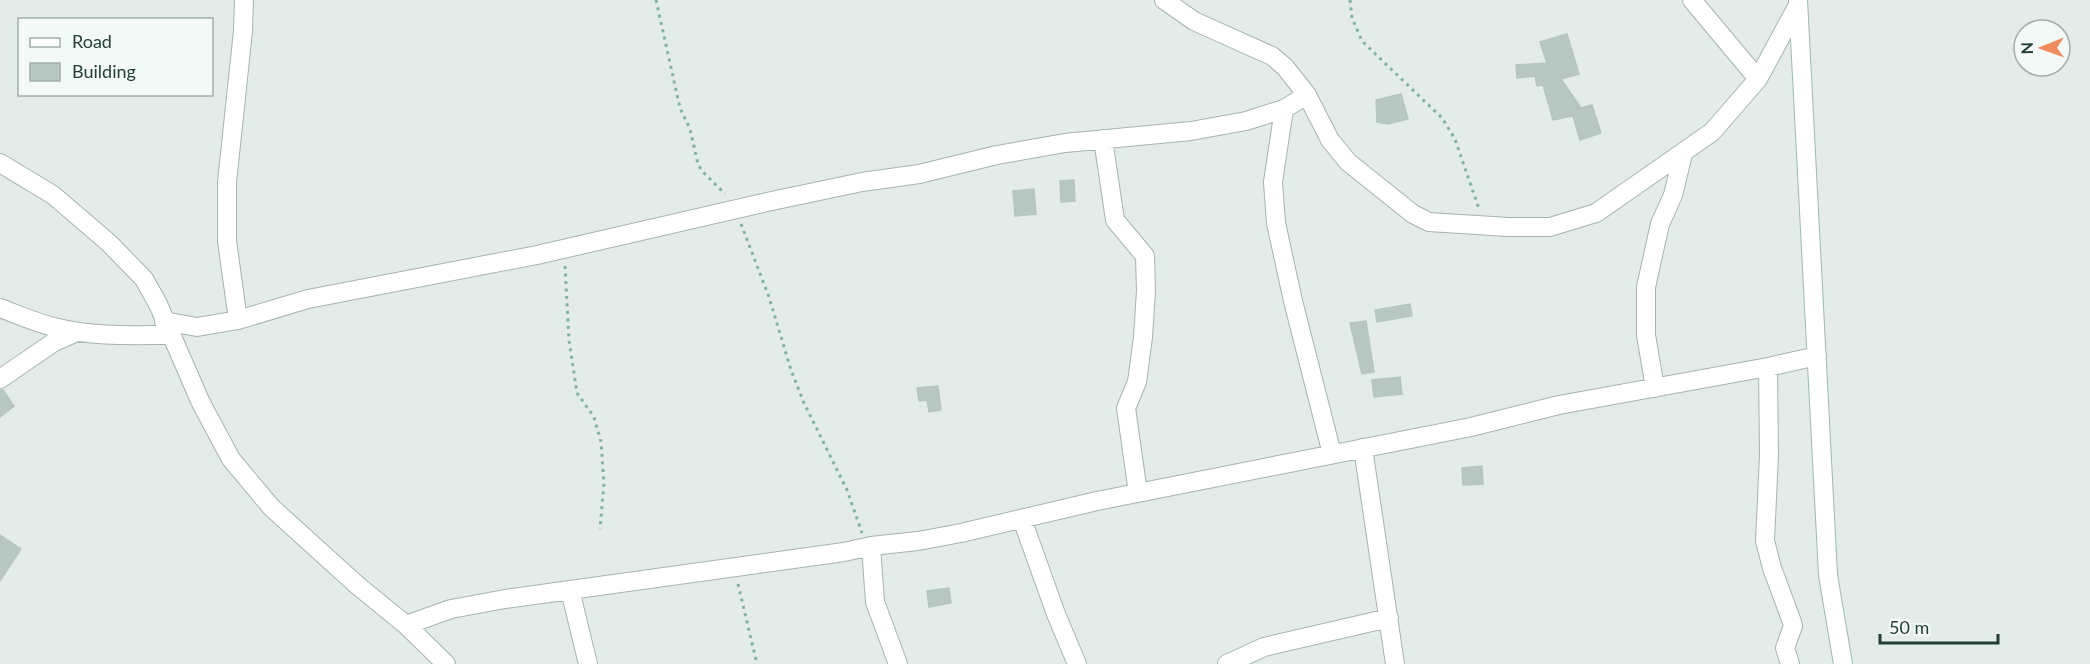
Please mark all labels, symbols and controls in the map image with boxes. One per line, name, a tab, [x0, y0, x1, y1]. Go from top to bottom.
legend	[18, 18, 213, 96]
north arrow	[2012, 18, 2072, 78]
text: Road	[72, 30, 112, 52]
text: N	[2017, 42, 2036, 55]
text: Building	[72, 60, 136, 82]
scale bar	[1880, 607, 1998, 645]
text: 50 m	[1889, 616, 1929, 638]

